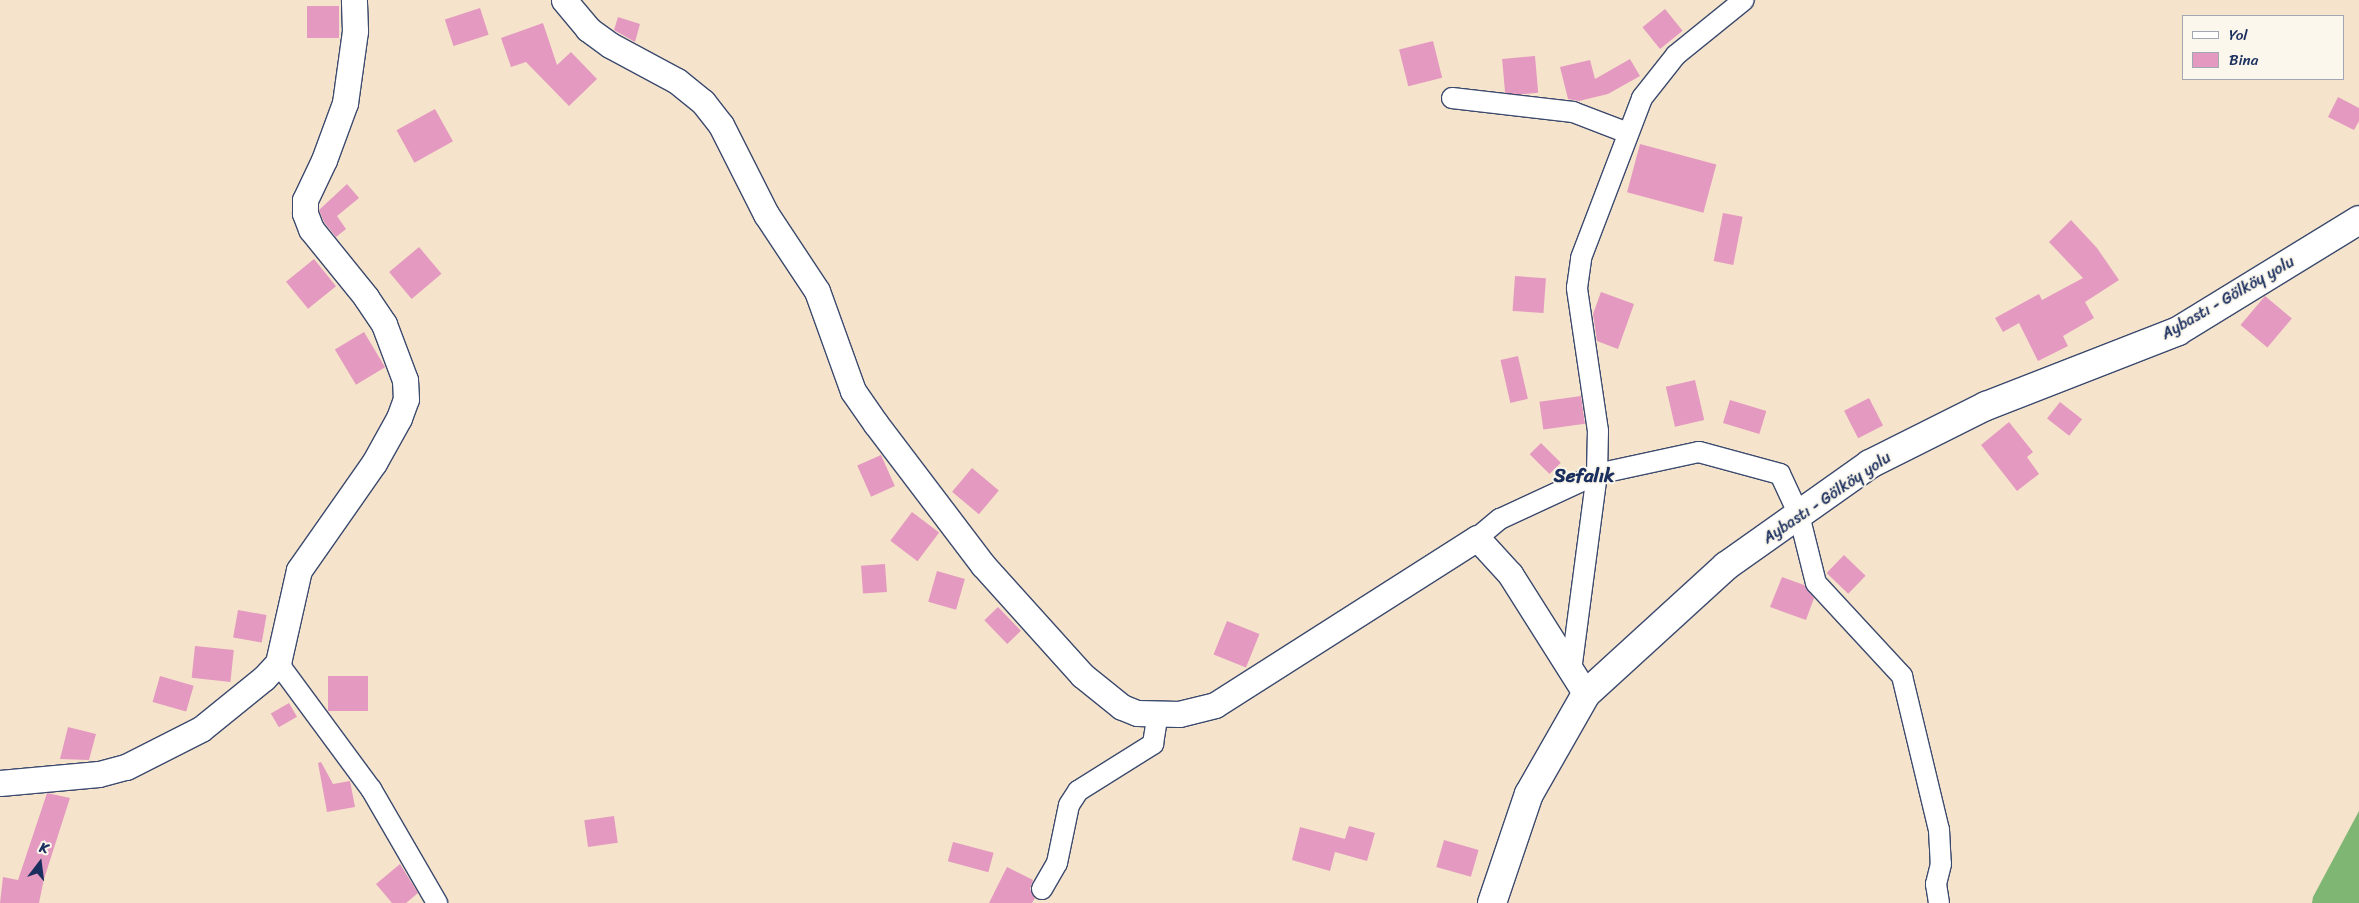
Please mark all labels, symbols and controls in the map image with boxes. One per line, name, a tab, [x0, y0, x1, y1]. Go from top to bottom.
legend	[2182, 15, 2344, 80]
text: Yol	[2229, 22, 2248, 48]
text: Bina	[2229, 47, 2258, 73]
street label: Aybastı - Gölköy yolu	[2158, 252, 2298, 344]
street label: Aybastı - Gölköy yolu	[1759, 448, 1895, 548]
district label: Sefalık	[1554, 465, 1614, 487]
text: K	[37, 835, 51, 861]
north arrow	[15, 838, 65, 888]

